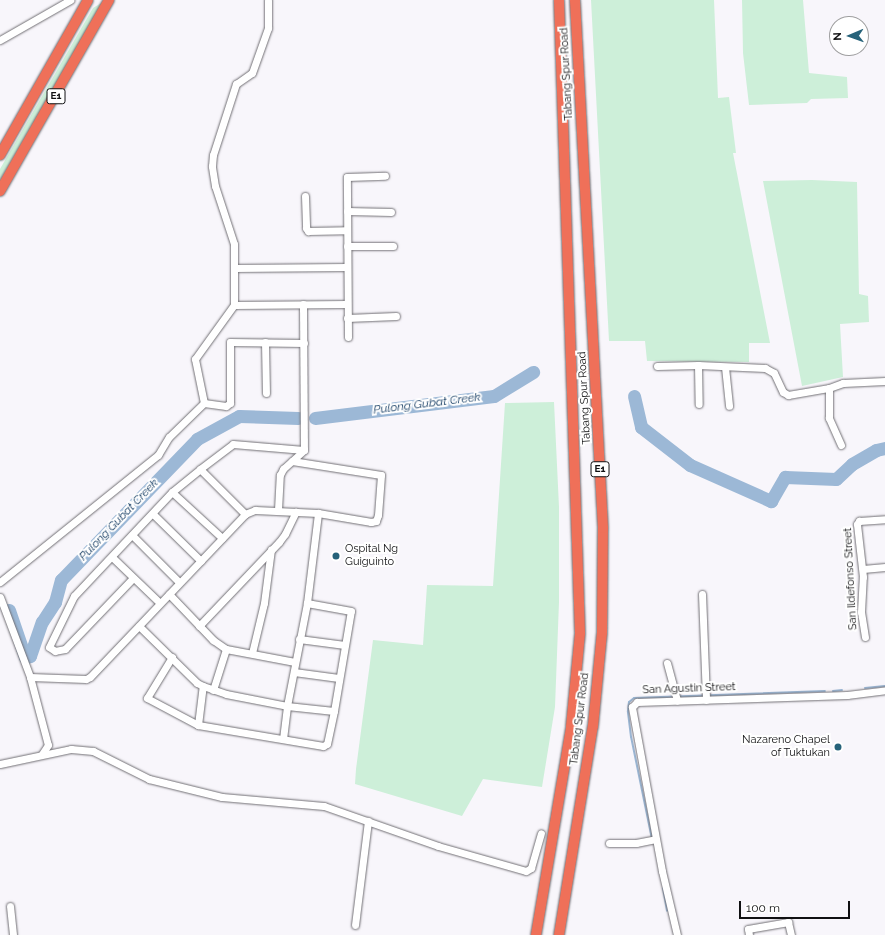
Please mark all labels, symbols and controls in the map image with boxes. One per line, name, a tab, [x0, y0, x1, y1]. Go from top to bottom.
north arrow	[829, 16, 869, 56]
street label: Tabang Spur Road	[558, 27, 576, 121]
text: N	[831, 32, 844, 41]
road number: E1	[46, 88, 66, 104]
street label: Tabang Spur Road	[576, 351, 594, 445]
water label: Pulong Gubat Creek	[373, 390, 481, 418]
road number: E1	[590, 461, 610, 477]
water label: Pulong Gubat Creek	[76, 476, 162, 564]
street label: San Ildefonso Street	[842, 528, 860, 630]
place label: Ospital Ng Guiguinto	[345, 543, 398, 569]
marker: Ospital Ng Guiguinto	[330, 550, 342, 562]
street label: Tabang Spur Road	[568, 672, 592, 766]
street label: San Agustin Street	[642, 681, 736, 697]
place label: Nazareno Chapel of Tuktukan	[742, 734, 830, 760]
marker: Nazareno Chapel of Tuktukan	[833, 742, 843, 752]
scale bar	[741, 893, 852, 919]
text: 100 m	[746, 901, 780, 915]

